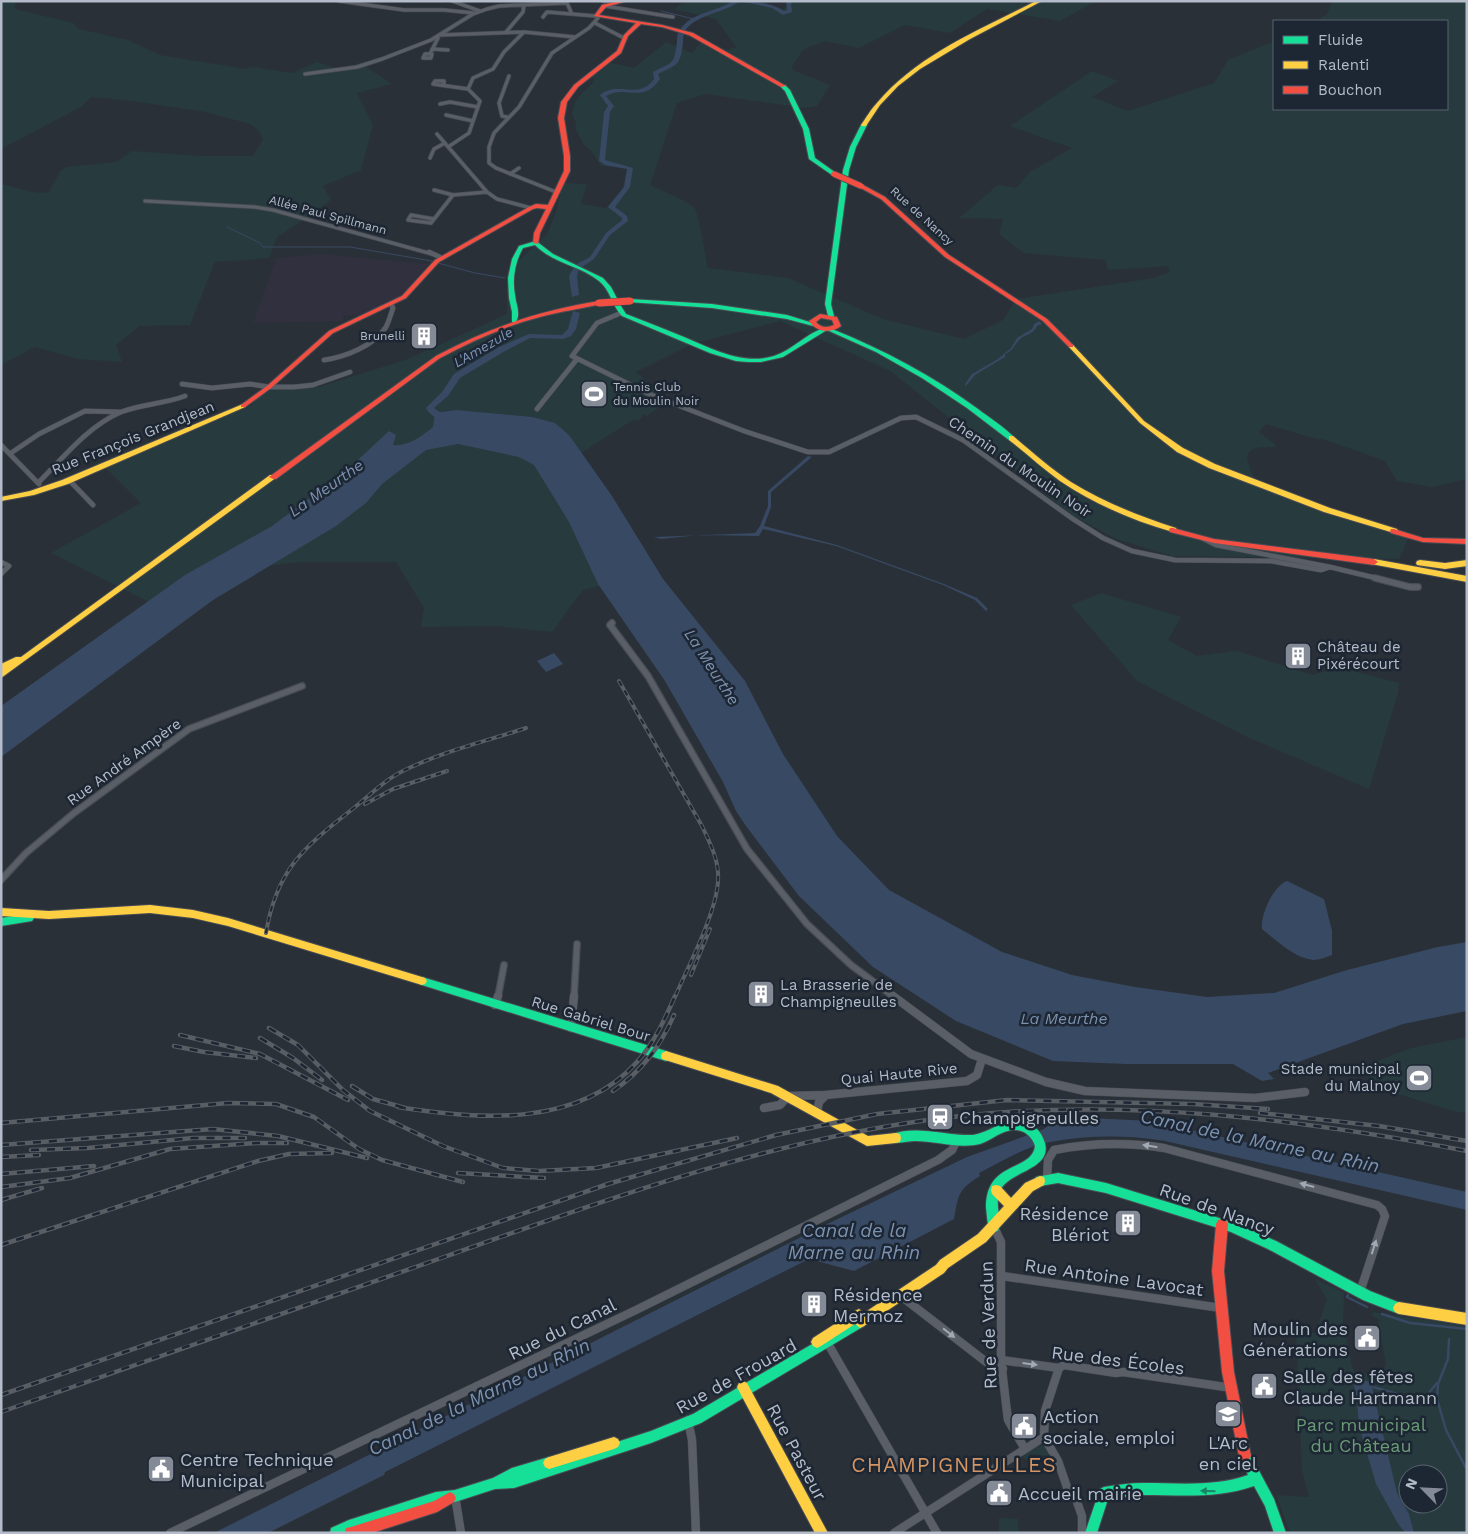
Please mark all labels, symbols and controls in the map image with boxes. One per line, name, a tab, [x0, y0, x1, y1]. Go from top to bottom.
legend	[1273, 20, 1448, 110]
text: Fluide	[1318, 31, 1363, 49]
text: Ralenti	[1318, 56, 1369, 74]
text: Bouchon	[1318, 81, 1382, 99]
street label: Rue de Nancy	[887, 184, 957, 249]
street label: Allée Paul Spillmann	[268, 193, 388, 237]
building icon: Brunelli	[409, 321, 439, 351]
water label: L'Amezule	[450, 324, 516, 370]
place label: Brunelli	[360, 329, 405, 343]
sports icon: Tennis Club du Moulin Noir	[579, 379, 609, 409]
place label: Tennis Club du Moulin Noir	[613, 380, 699, 408]
street label: Rue François Grandjean	[49, 397, 217, 479]
street label: Chemin du Moulin Noir	[945, 412, 1095, 522]
water label: La Meurthe	[285, 455, 367, 521]
water label: La Meurthe	[680, 625, 744, 709]
place label: Château de Pixérécourt	[1317, 638, 1401, 673]
building icon: Château de Pixérécourt	[1283, 641, 1313, 671]
street label: Rue André Ampère	[63, 715, 185, 809]
place label: La Brasserie de Champigneulles	[780, 976, 897, 1011]
building icon: La Brasserie de Champigneulles	[746, 979, 776, 1009]
street label: Rue Gabriel Bour	[529, 992, 653, 1046]
water label: La Meurthe	[1020, 1009, 1108, 1028]
street label: Quai Haute Rive	[840, 1059, 958, 1089]
place label: Stade municipal du Malnoy	[1281, 1060, 1400, 1095]
sports icon: Stade municipal du Malnoy	[1404, 1063, 1434, 1093]
station icon: Champigneulles	[925, 1102, 955, 1132]
water label: Canal de la Marne au Rhin	[1138, 1104, 1382, 1178]
place label: Champigneulles	[959, 1107, 1099, 1128]
one-way arrow	[1141, 1141, 1157, 1149]
street label: Rue de Nancy	[1157, 1178, 1278, 1240]
one-way arrow	[1299, 1181, 1314, 1189]
place label: Résidence Blériot	[1019, 1203, 1109, 1245]
building icon: Résidence Blériot	[1113, 1208, 1143, 1238]
water label: Canal de la Marne au Rhin	[788, 1219, 920, 1264]
one-way arrow	[1371, 1240, 1379, 1255]
street label: Rue Antoine Lavocat	[1023, 1254, 1205, 1300]
street label: Rue de Verdun	[975, 1260, 1001, 1390]
place label: Résidence Mermoz	[833, 1284, 923, 1326]
building icon: Résidence Mermoz	[799, 1289, 829, 1319]
street label: Rue du Canal	[505, 1294, 620, 1364]
place label: Moulin des Générations	[1242, 1318, 1348, 1360]
public building icon: Moulin des Générations	[1352, 1323, 1382, 1353]
one-way arrow	[942, 1328, 955, 1339]
water label: Canal de la Marne au Rhin	[364, 1333, 594, 1461]
street label: Rue de Frouard	[672, 1334, 800, 1418]
street label: Rue des Écoles	[1050, 1341, 1186, 1379]
one-way arrow	[1022, 1360, 1038, 1368]
place label: Salle des fêtes Claude Hartmann	[1283, 1366, 1437, 1408]
public building icon: Salle des fêtes Claude Hartmann	[1249, 1371, 1279, 1401]
school or university icon: L'Arc en ciel	[1213, 1399, 1243, 1429]
street label: Rue Pasteur	[763, 1400, 831, 1504]
place label: Action sociale, emploi	[1043, 1406, 1175, 1448]
public building icon: Action sociale, emploi	[1009, 1411, 1039, 1441]
park label: Parc municipal du Château	[1296, 1414, 1427, 1456]
place label: L'Arc en ciel	[1199, 1432, 1258, 1474]
place label: Centre Technique Municipal	[180, 1449, 334, 1491]
district label: CHAMPIGNEULLES	[851, 1452, 1057, 1477]
public building icon: Centre Technique Municipal	[146, 1454, 176, 1484]
north arrow	[1398, 1464, 1448, 1514]
text: N	[1402, 1476, 1421, 1492]
public building icon: Accueil mairie	[984, 1478, 1014, 1508]
place label: Accueil mairie	[1018, 1483, 1142, 1504]
one-way arrow	[1200, 1487, 1216, 1495]

